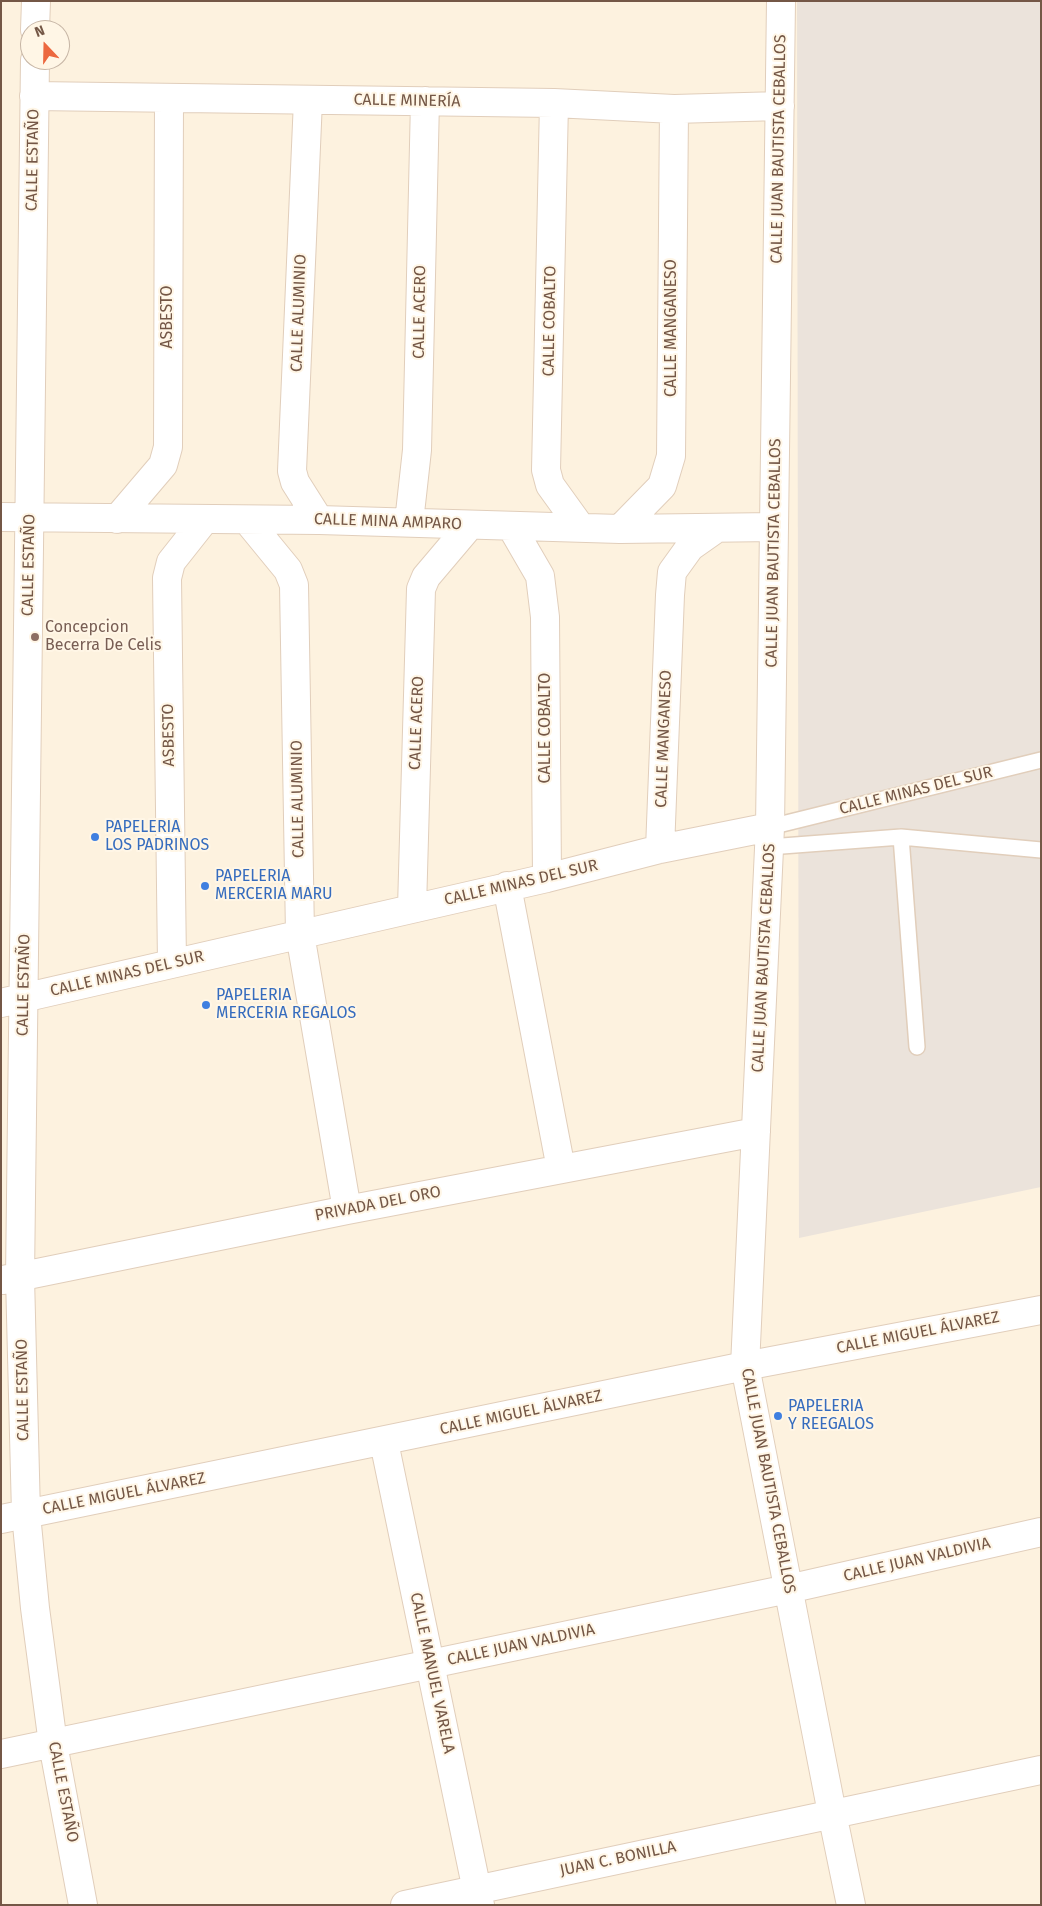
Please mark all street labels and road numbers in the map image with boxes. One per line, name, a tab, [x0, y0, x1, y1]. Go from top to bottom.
street label: CALLE JUAN BAUTISTA CEBALLOS	[767, 34, 791, 264]
street label: CALLE MINERÍA	[353, 90, 461, 112]
street label: CALLE ESTAÑO	[23, 109, 43, 211]
street label: CALLE ALUMINIO	[287, 254, 311, 372]
street label: CALLE MANGANESO	[662, 259, 682, 397]
street label: CALLE ACERO	[410, 265, 430, 359]
street label: CALLE COBALTO	[539, 265, 561, 377]
street label: ASBESTO	[158, 285, 178, 349]
street label: CALLE JUAN BAUTISTA CEBALLOS	[762, 438, 786, 668]
street label: CALLE MINA AMPARO	[314, 510, 462, 534]
street label: CALLE ESTAÑO	[19, 514, 39, 616]
street label: CALLE MANGANESO	[652, 670, 676, 808]
street label: CALLE COBALTO	[536, 673, 556, 783]
street label: CALLE ACERO	[406, 676, 428, 770]
street label: ASBESTO	[159, 703, 179, 767]
street label: CALLE ALUMINIO	[287, 740, 309, 858]
street label: CALLE MINAS DEL SUR	[837, 763, 995, 819]
street label: CALLE JUAN BAUTISTA CEBALLOS	[748, 843, 780, 1073]
street label: CALLE MINAS DEL SUR	[442, 856, 600, 910]
street label: CALLE ESTAÑO	[14, 934, 34, 1036]
street label: CALLE MINAS DEL SUR	[48, 947, 206, 1001]
street label: PRIVADA DEL ORO	[313, 1182, 443, 1226]
street label: CALLE MIGUEL ÁLVAREZ	[835, 1308, 1001, 1358]
street label: CALLE ESTAÑO	[13, 1339, 33, 1441]
street label: CALLE JUAN BAUTISTA CEBALLOS	[737, 1367, 799, 1595]
street label: CALLE MIGUEL ÁLVAREZ	[438, 1386, 604, 1440]
street label: CALLE MIGUEL ÁLVAREZ	[41, 1469, 207, 1519]
street label: CALLE JUAN VALDIVIA	[842, 1534, 992, 1586]
street label: CALLE MANUEL VARELA	[406, 1591, 458, 1755]
street label: CALLE JUAN VALDIVIA	[446, 1620, 596, 1670]
street label: CALLE ESTAÑO	[44, 1740, 82, 1844]
street label: JUAN C. BONILLA	[558, 1837, 678, 1881]

